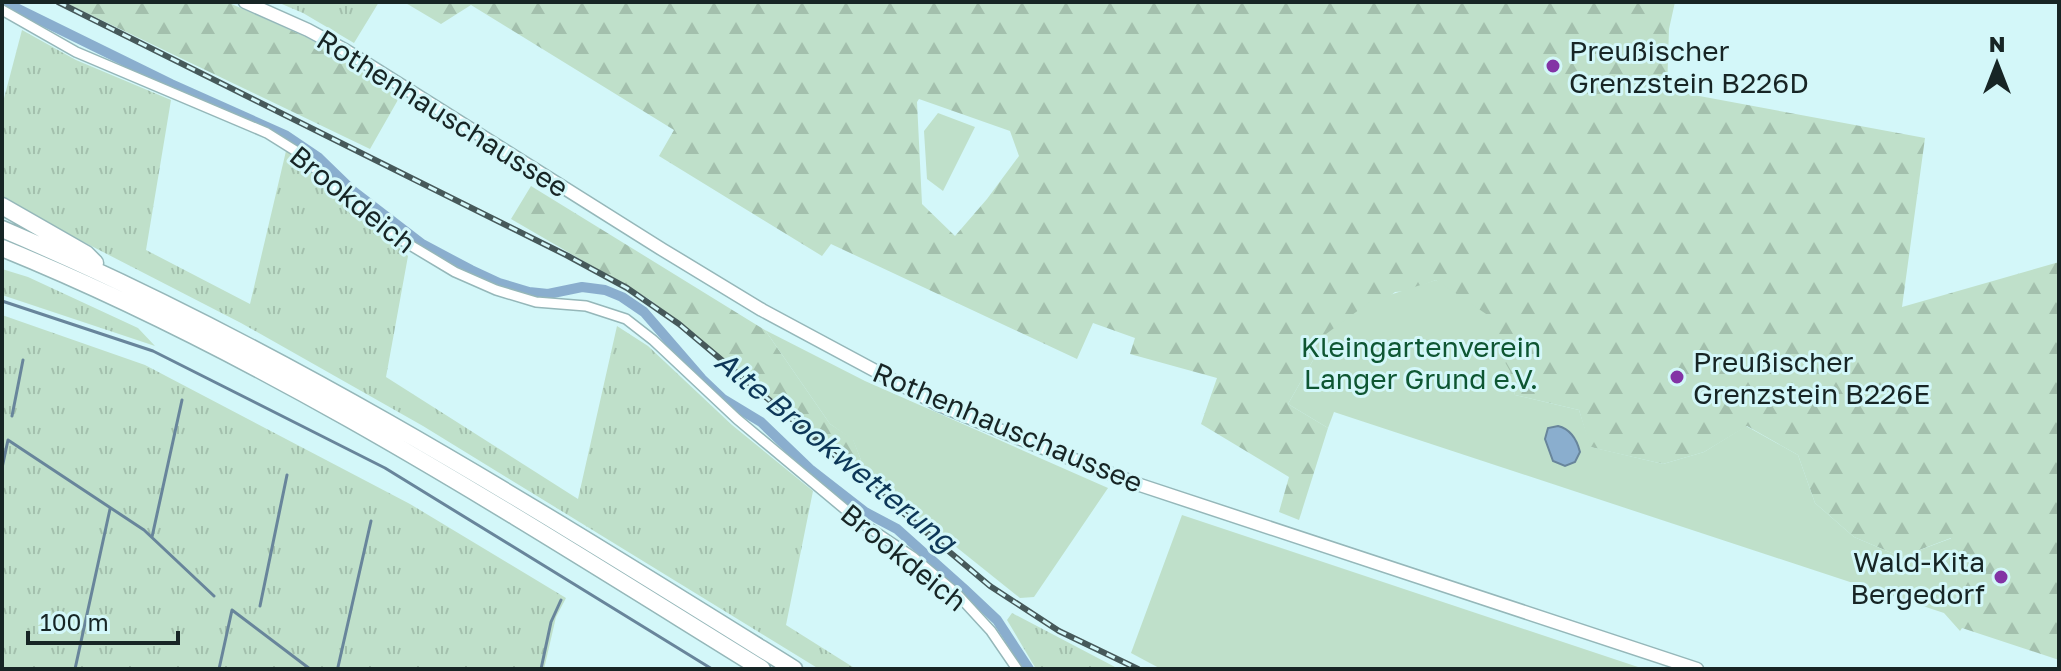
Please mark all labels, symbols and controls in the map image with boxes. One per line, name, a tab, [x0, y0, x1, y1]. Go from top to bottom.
street label: Rothenhauschaussee	[311, 22, 575, 204]
north arrow	[1957, 24, 2037, 104]
text: N	[1989, 30, 2005, 57]
place label: Preußischer Grenzstein B226D	[1569, 34, 1809, 99]
marker: Preußischer Grenzstein B226D	[1544, 57, 1562, 75]
street label: Brookdeich	[284, 138, 422, 260]
park label: Kleingartenverein Langer Grund e.V.	[1301, 330, 1541, 395]
water label: Alte Brookwetterung	[708, 343, 966, 561]
place label: Preußischer Grenzstein B226E	[1693, 345, 1930, 410]
street label: Rothenhauschaussee	[868, 355, 1148, 499]
marker: Preußischer Grenzstein B226E	[1668, 368, 1686, 386]
street label: Brookdeich	[835, 496, 973, 618]
place label: Wald-Kita Bergedorf	[1850, 545, 1985, 610]
marker: Wald-Kita Bergedorf	[1992, 568, 2010, 586]
scale bar	[28, 595, 178, 645]
text: 100 m	[40, 607, 109, 636]

